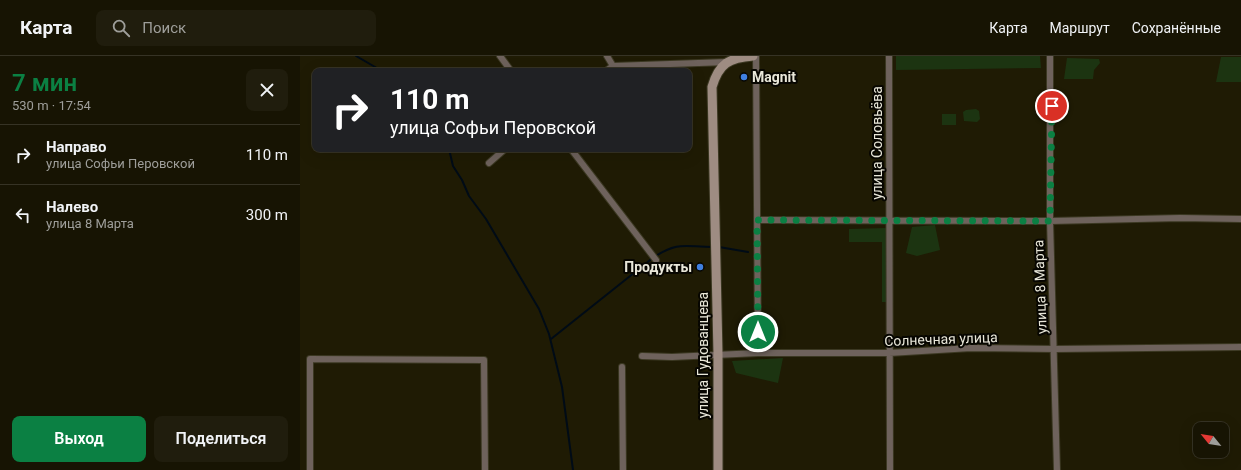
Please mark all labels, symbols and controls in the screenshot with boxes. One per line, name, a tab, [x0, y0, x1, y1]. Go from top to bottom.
search box	[96, 10, 376, 46]
text: Карта	[20, 16, 72, 39]
icon: search	[110, 17, 132, 39]
text: Поиск	[142, 19, 186, 37]
text: Карта	[989, 20, 1028, 36]
text: Маршрут	[1050, 20, 1110, 36]
text: Сохранённые	[1132, 20, 1221, 36]
text: 7 мин	[12, 69, 77, 97]
button: close	[246, 69, 288, 111]
place label: Magnit	[752, 69, 796, 85]
marker: Magnit	[739, 72, 749, 82]
text: 110 m	[390, 83, 469, 116]
icon: right	[324, 84, 376, 136]
street label: улица Соловьёва	[869, 86, 885, 200]
pin	[1035, 89, 1069, 123]
icon: arrive	[1041, 95, 1063, 117]
text: 530 m · 17:54	[12, 98, 91, 113]
text: улица Софьи Перовской	[390, 117, 596, 138]
text: Направо	[46, 138, 107, 156]
icon: right	[12, 144, 34, 166]
text: 110 m	[246, 146, 288, 164]
text: улица Софьи Перовской	[46, 156, 195, 171]
text: Налево	[46, 198, 98, 216]
icon: left	[12, 204, 34, 226]
text: 300 m	[246, 206, 288, 224]
text: улица 8 Марта	[46, 216, 134, 231]
street label: улица 8 Марта	[1030, 239, 1050, 335]
place label: Продукты	[624, 259, 692, 275]
marker: Продукты	[695, 262, 705, 272]
street label: улица Гудованцева	[695, 292, 711, 418]
position arrow	[737, 311, 779, 353]
street label: Солнечная улица	[884, 329, 998, 349]
button: Выход	[12, 416, 146, 462]
button: Поделиться	[154, 416, 288, 462]
north arrow	[1193, 422, 1229, 458]
map controls	[1193, 422, 1229, 458]

